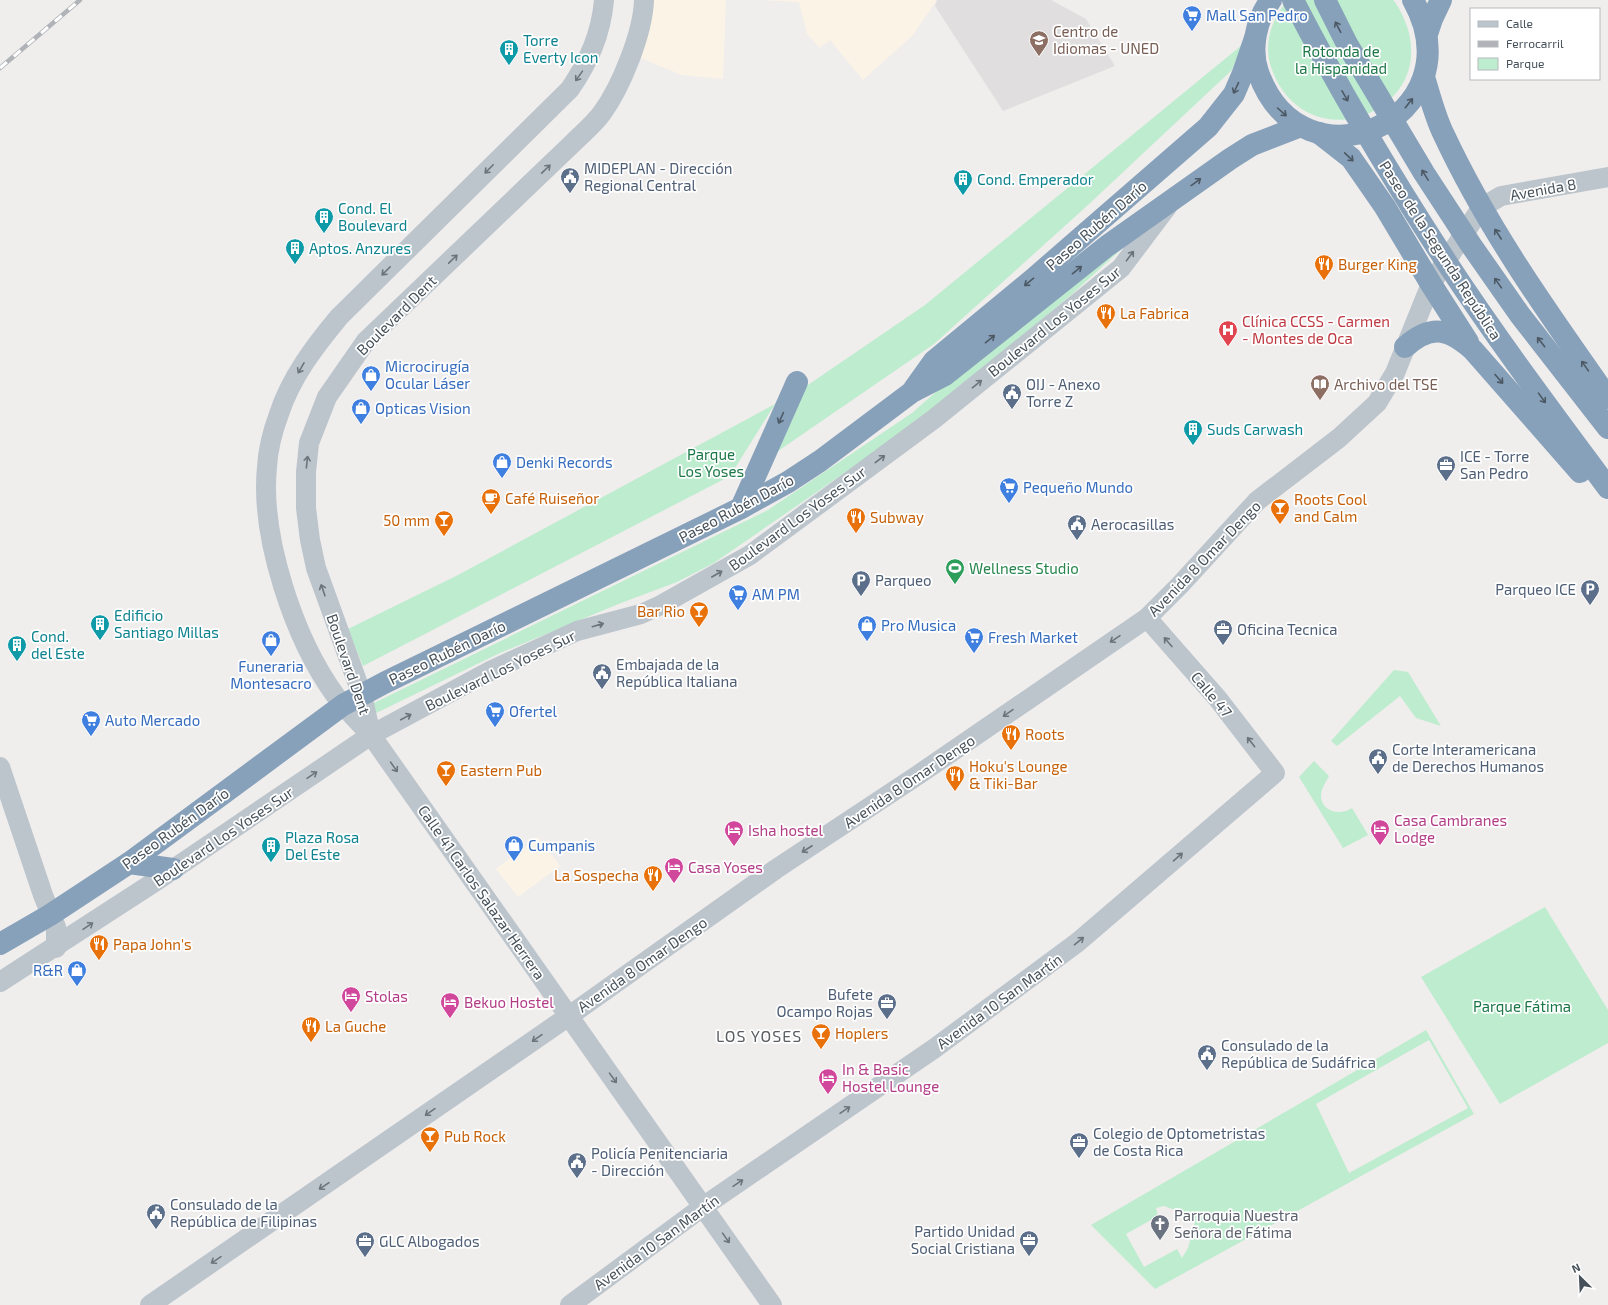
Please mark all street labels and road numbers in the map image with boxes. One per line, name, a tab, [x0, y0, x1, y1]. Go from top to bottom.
street label: Paseo de la Segunda República	[1376, 157, 1506, 343]
street label: Avenida 8	[1509, 174, 1577, 204]
street label: Paseo Rubén Darío	[1042, 176, 1150, 274]
street label: Boulevard Los Yoses Sur	[984, 262, 1124, 380]
street label: Boulevard Dent	[352, 271, 440, 359]
street label: Boulevard Los Yoses Sur	[725, 462, 869, 574]
street label: Paseo Rubén Darío	[675, 470, 797, 546]
street label: Avenida 8 Omar Dengo	[1144, 496, 1264, 620]
street label: Boulevard Dent	[323, 611, 375, 717]
street label: Paseo Rubén Darío	[386, 616, 508, 688]
street label: Boulevard Los Yoses Sur	[422, 626, 578, 714]
street label: Calle 47	[1188, 668, 1236, 721]
street label: Avenida 8 Omar Dengo	[840, 730, 978, 832]
street label: Boulevard Los Yoses Sur	[149, 782, 297, 890]
street label: Paseo Rubén Darío	[118, 783, 232, 873]
street label: Calle 41 Carlos Salazar Herrera	[415, 801, 549, 983]
street label: Avenida 8 Omar Dengo	[574, 912, 710, 1016]
street label: Avenida 10 San Martín	[933, 950, 1065, 1052]
street label: Avenida 10 San Martín	[590, 1191, 722, 1293]

